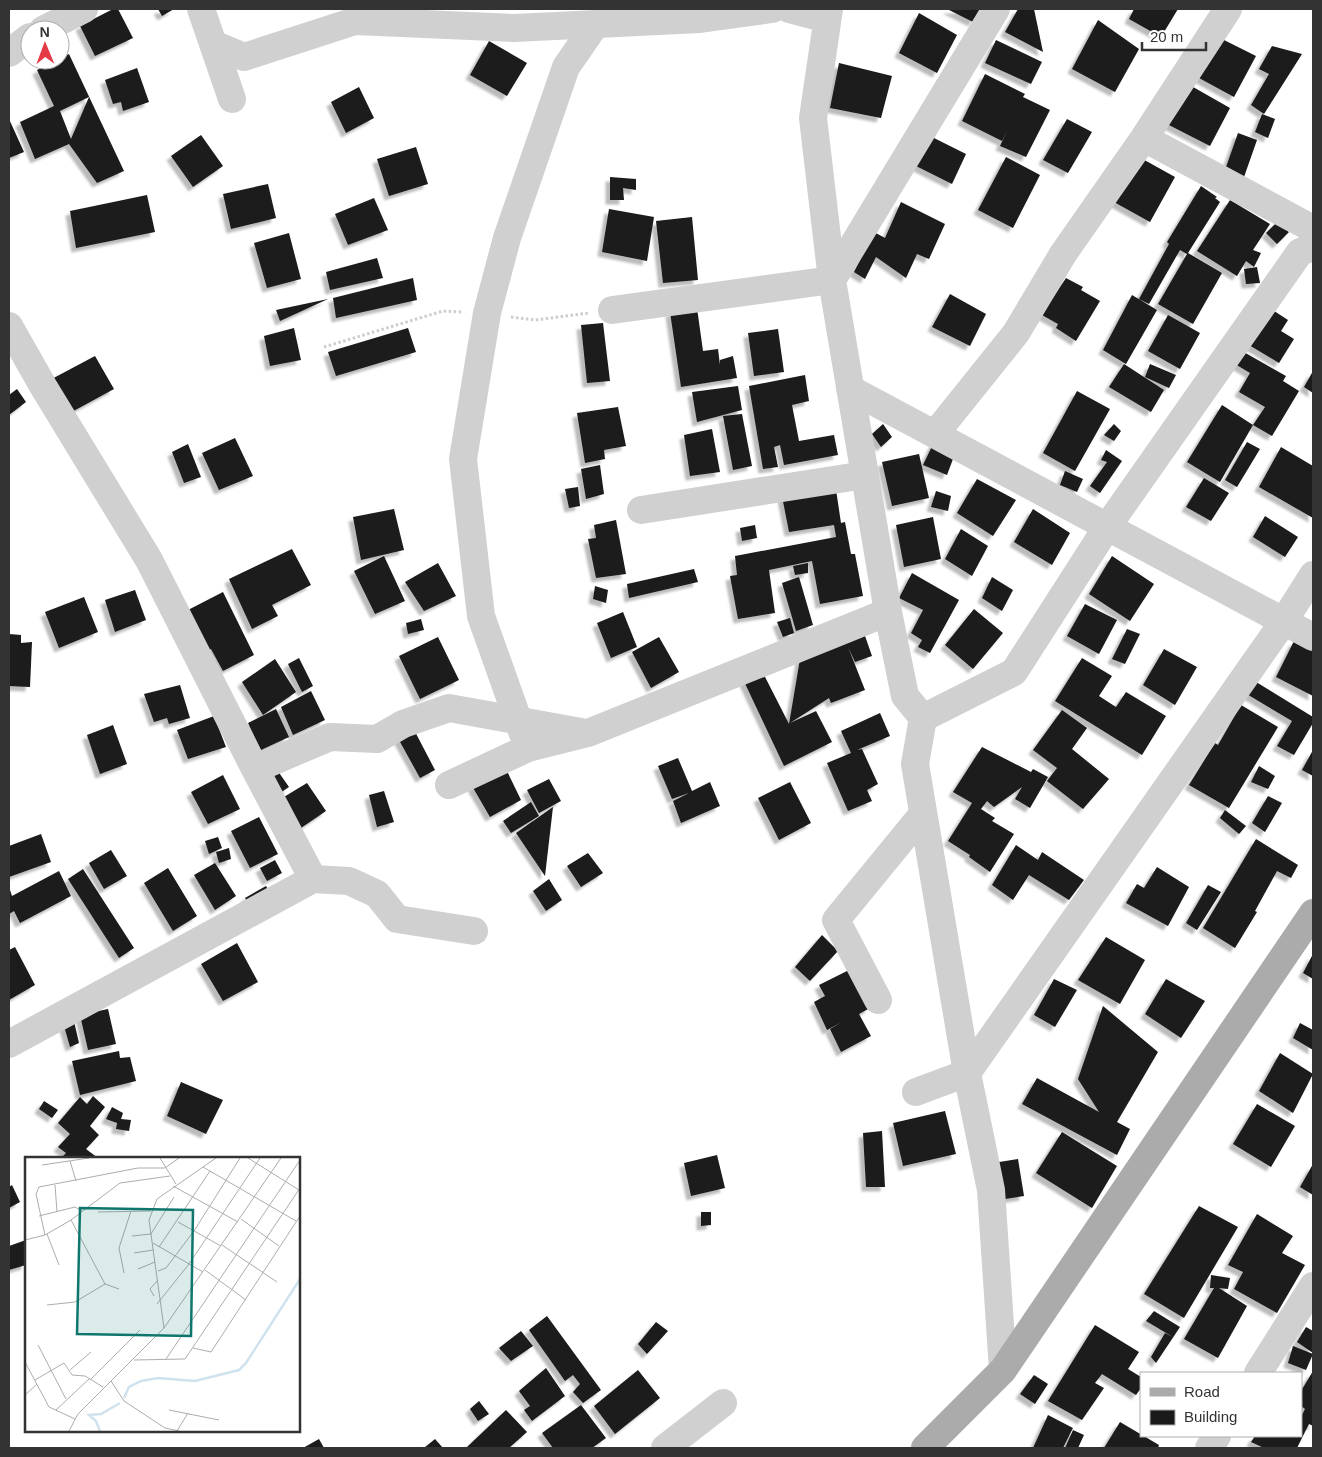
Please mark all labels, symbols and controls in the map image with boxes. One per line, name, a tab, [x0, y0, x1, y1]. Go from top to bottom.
north arrow	[20, 20, 70, 70]
scale bar	[1142, 20, 1206, 52]
text: N	[40, 24, 50, 40]
text: 20 m	[1150, 28, 1183, 45]
inset map	[25, 1157, 300, 1432]
legend	[1140, 1372, 1302, 1437]
text: Road	[1184, 1383, 1220, 1400]
text: Building	[1184, 1408, 1237, 1425]

